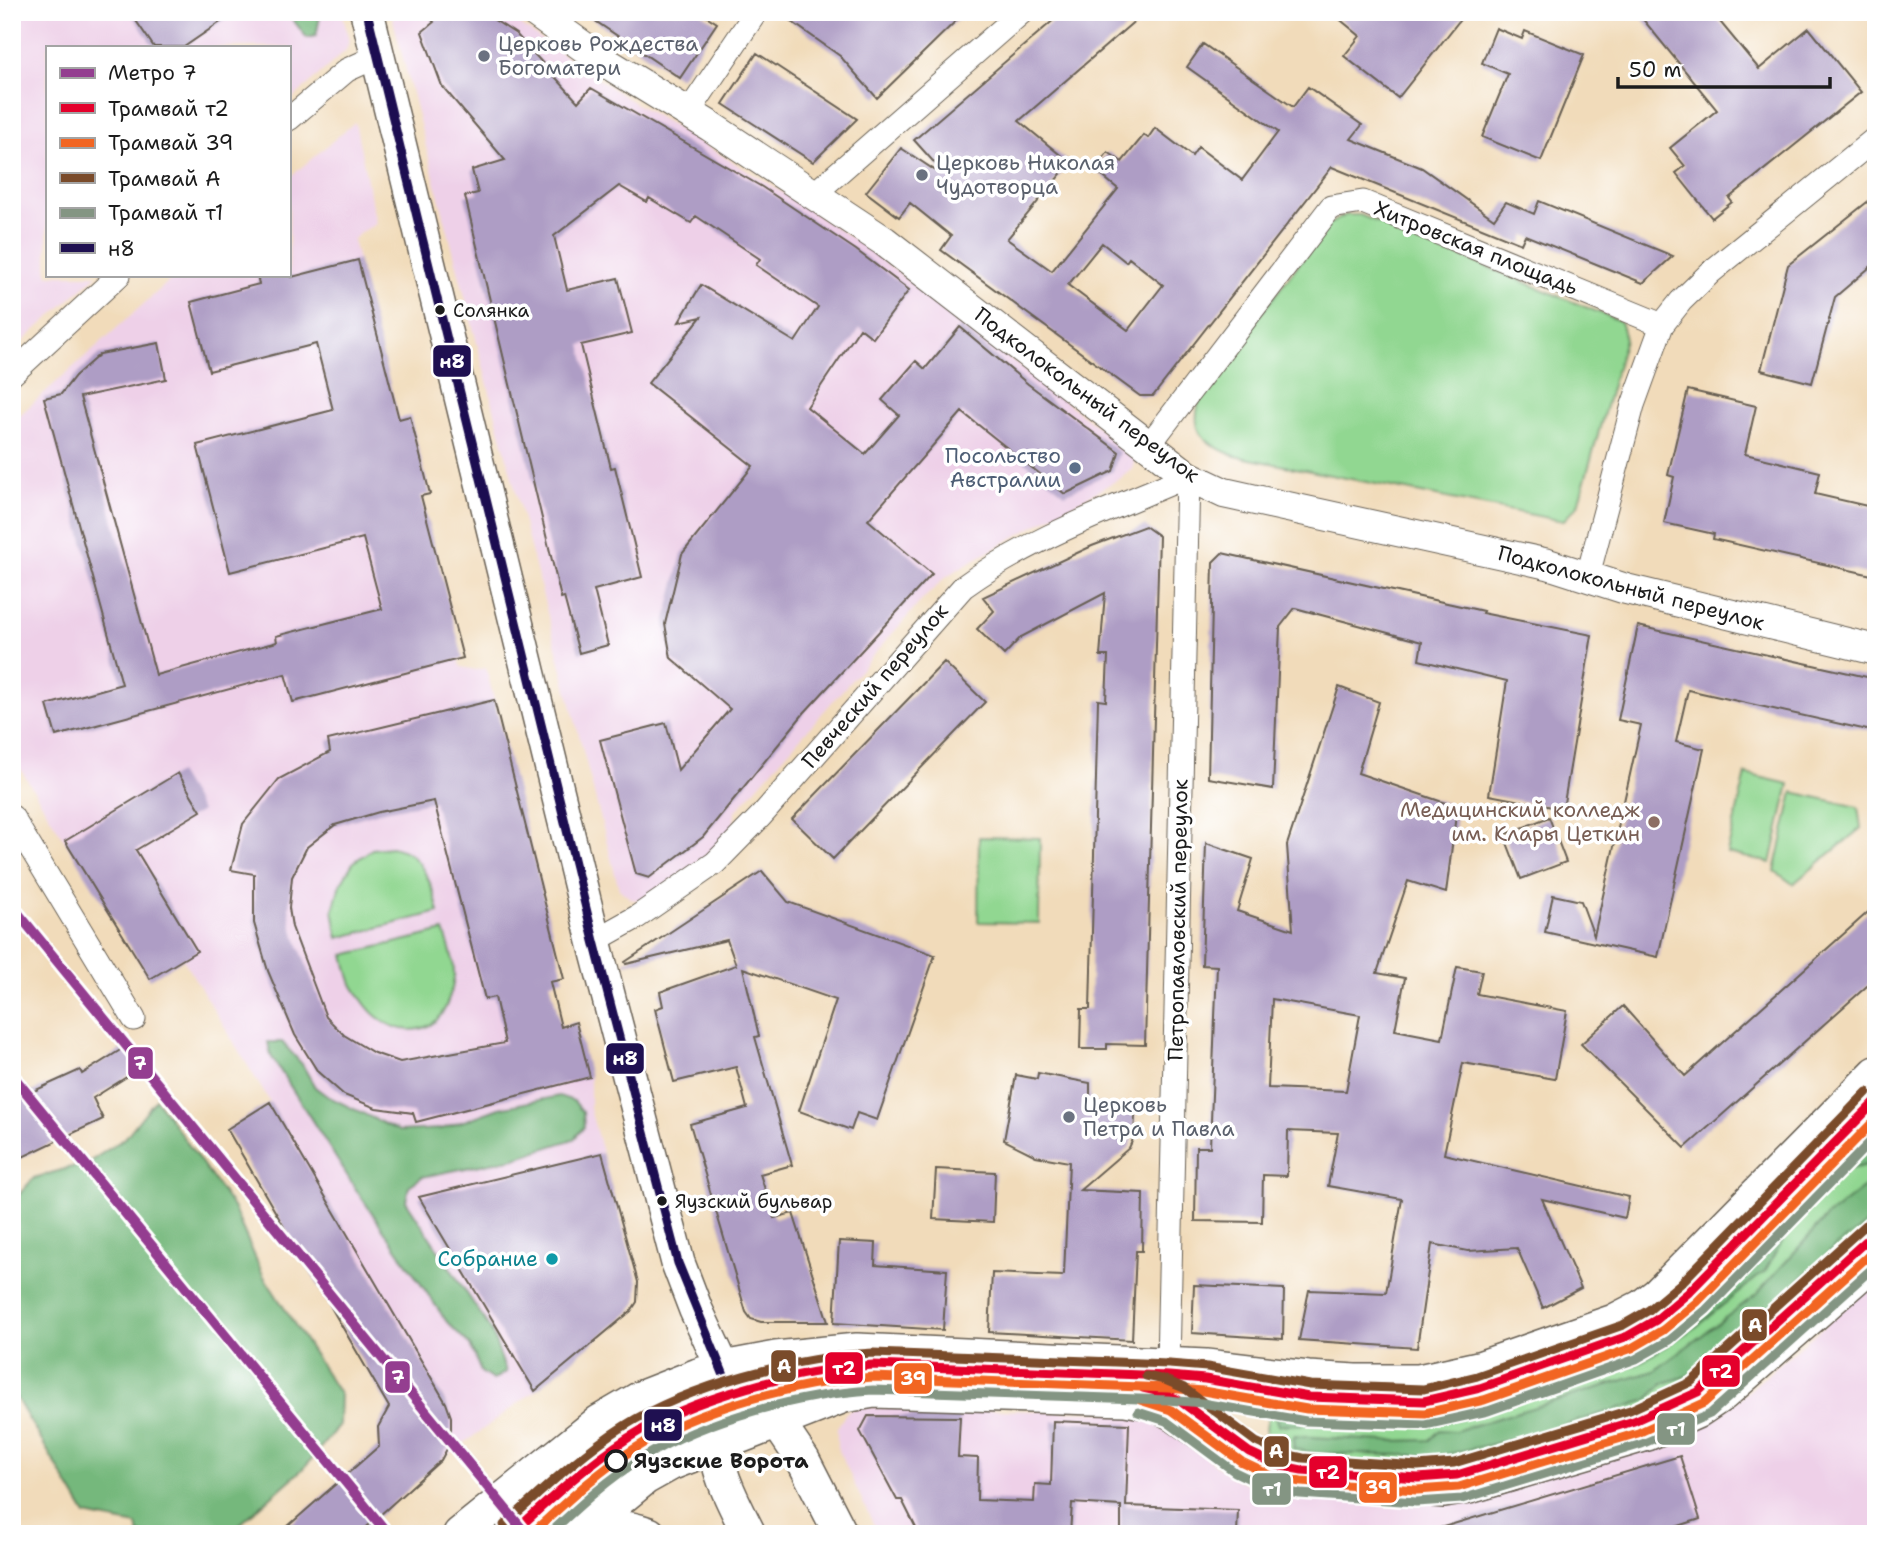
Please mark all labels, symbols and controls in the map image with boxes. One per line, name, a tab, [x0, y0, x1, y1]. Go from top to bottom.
place label: Церковь Рождества Богоматери	[498, 30, 698, 82]
legend	[46, 46, 290, 276]
scale bar	[1618, 46, 1830, 90]
marker: Церковь Рождества Богоматери	[476, 48, 492, 64]
text: 50 m	[1629, 56, 1682, 84]
text: Метро 7	[108, 59, 197, 87]
text: Трамвай т2	[108, 95, 229, 123]
text: Трамвай 39	[108, 129, 234, 157]
place label: Церковь Николая Чудотворца	[936, 149, 1115, 201]
text: Трамвай А	[108, 165, 221, 193]
marker: Церковь Николая Чудотворца	[914, 167, 930, 183]
street label: Хитровская площадь	[1370, 194, 1582, 302]
text: Трамвай т1	[108, 199, 223, 227]
text: н8	[108, 235, 135, 263]
place label: Солянка	[453, 298, 529, 323]
street label: Подколокольный переулок	[969, 301, 1205, 489]
marker: Солянка	[433, 303, 447, 317]
line badge: н8	[432, 344, 472, 378]
text: н8	[439, 349, 465, 374]
place label: Посольство Австралии	[945, 442, 1061, 494]
marker: Посольство Австралии	[1067, 460, 1083, 476]
street label: Подколокольный переулок	[1495, 539, 1767, 637]
street label: Певческий переулок	[796, 598, 954, 774]
street label: Петропавловский переулок	[1162, 779, 1194, 1061]
place label: Медицинский колледж им. Клары Цеткин	[1400, 796, 1640, 848]
marker: Медицинский колледж им. Клары Цеткин	[1646, 814, 1662, 830]
line badge: н8	[605, 1042, 645, 1075]
line badge: 7	[127, 1046, 154, 1080]
text: н8	[612, 1046, 638, 1071]
text: 7	[133, 1051, 147, 1076]
place label: Церковь Петра и Павла	[1083, 1091, 1235, 1143]
marker: Церковь Петра и Павла	[1061, 1109, 1077, 1125]
place label: Яузский бульвар	[675, 1189, 832, 1214]
marker: Яузский бульвар	[655, 1194, 669, 1208]
place label: Собрание	[437, 1245, 538, 1273]
marker: Собрание	[544, 1251, 560, 1267]
line badge: А	[1741, 1308, 1768, 1342]
text: А	[1748, 1313, 1762, 1338]
line badge: А	[770, 1349, 797, 1383]
line badge: т2	[824, 1351, 864, 1385]
text: А	[777, 1354, 791, 1379]
line badge: т2	[1701, 1354, 1741, 1388]
text: т2	[832, 1356, 856, 1381]
text: т2	[1709, 1359, 1733, 1384]
line badge: 7	[384, 1360, 411, 1394]
line badge: 39	[893, 1362, 933, 1395]
text: 7	[391, 1365, 405, 1390]
text: 39	[900, 1366, 926, 1391]
line badge: н8	[643, 1408, 683, 1442]
line badge: т1	[1656, 1412, 1696, 1446]
text: н8	[650, 1413, 676, 1438]
text: т1	[1666, 1417, 1686, 1442]
line badge: А	[1263, 1435, 1290, 1468]
text: А	[1269, 1439, 1283, 1464]
place label: Яузские Ворота	[634, 1447, 809, 1475]
marker: Яузские Ворота	[605, 1450, 627, 1472]
line badge: т2	[1308, 1455, 1348, 1489]
text: т2	[1316, 1460, 1340, 1485]
line badge: 39	[1358, 1471, 1398, 1504]
line badge: т1	[1251, 1472, 1292, 1506]
text: 39	[1365, 1475, 1391, 1500]
text: т1	[1262, 1477, 1282, 1502]

